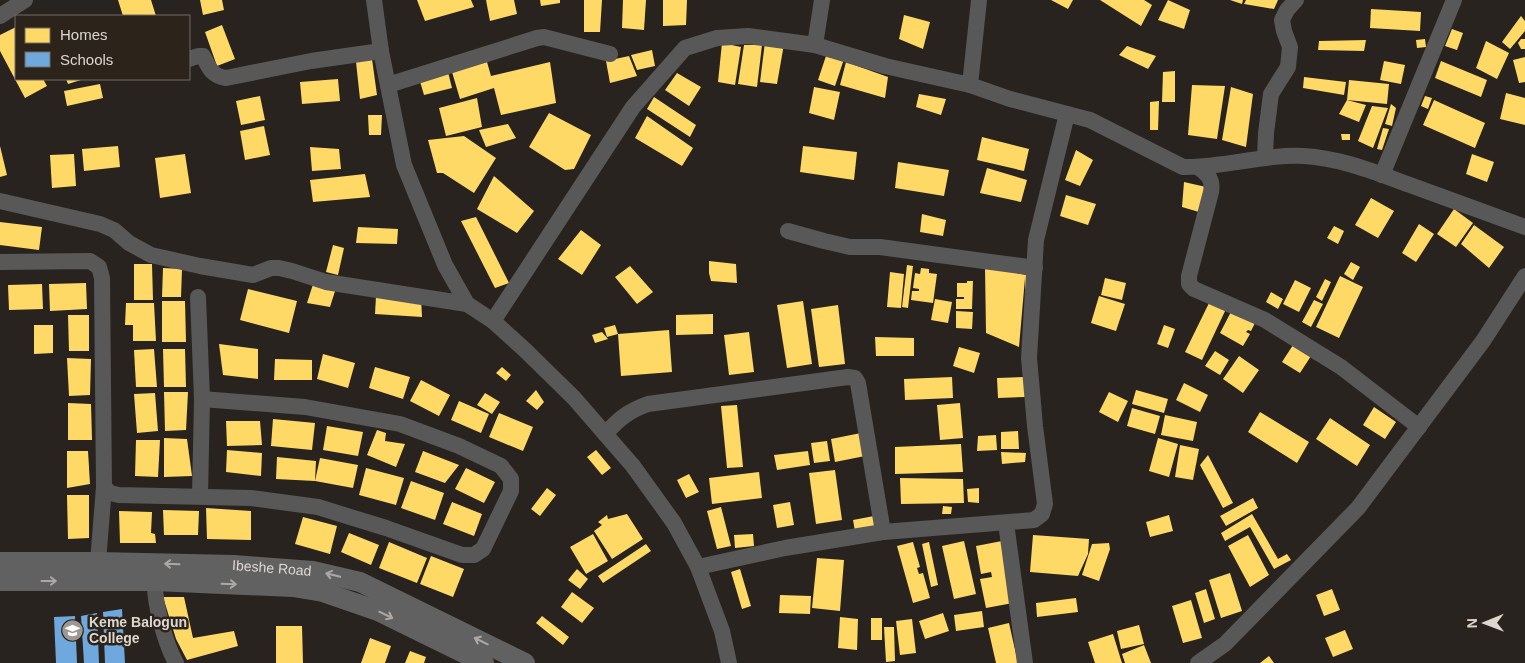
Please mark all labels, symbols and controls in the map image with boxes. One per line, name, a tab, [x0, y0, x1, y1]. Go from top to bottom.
legend	[15, 15, 190, 80]
text: Homes	[60, 26, 108, 43]
text: Schools	[60, 51, 113, 68]
street label: Ibeshe Road	[232, 557, 312, 579]
one-way arrow	[164, 559, 180, 568]
one-way arrow	[326, 570, 342, 579]
one-way arrow	[40, 576, 56, 586]
one-way arrow	[220, 579, 236, 589]
north arrow	[1460, 598, 1510, 648]
one-way arrow	[379, 611, 394, 621]
place label: Keme Balogun College	[89, 614, 187, 646]
school or university icon: Keme Balogun College	[61, 618, 85, 642]
text: N	[1464, 618, 1480, 628]
one-way arrow	[474, 636, 489, 646]

